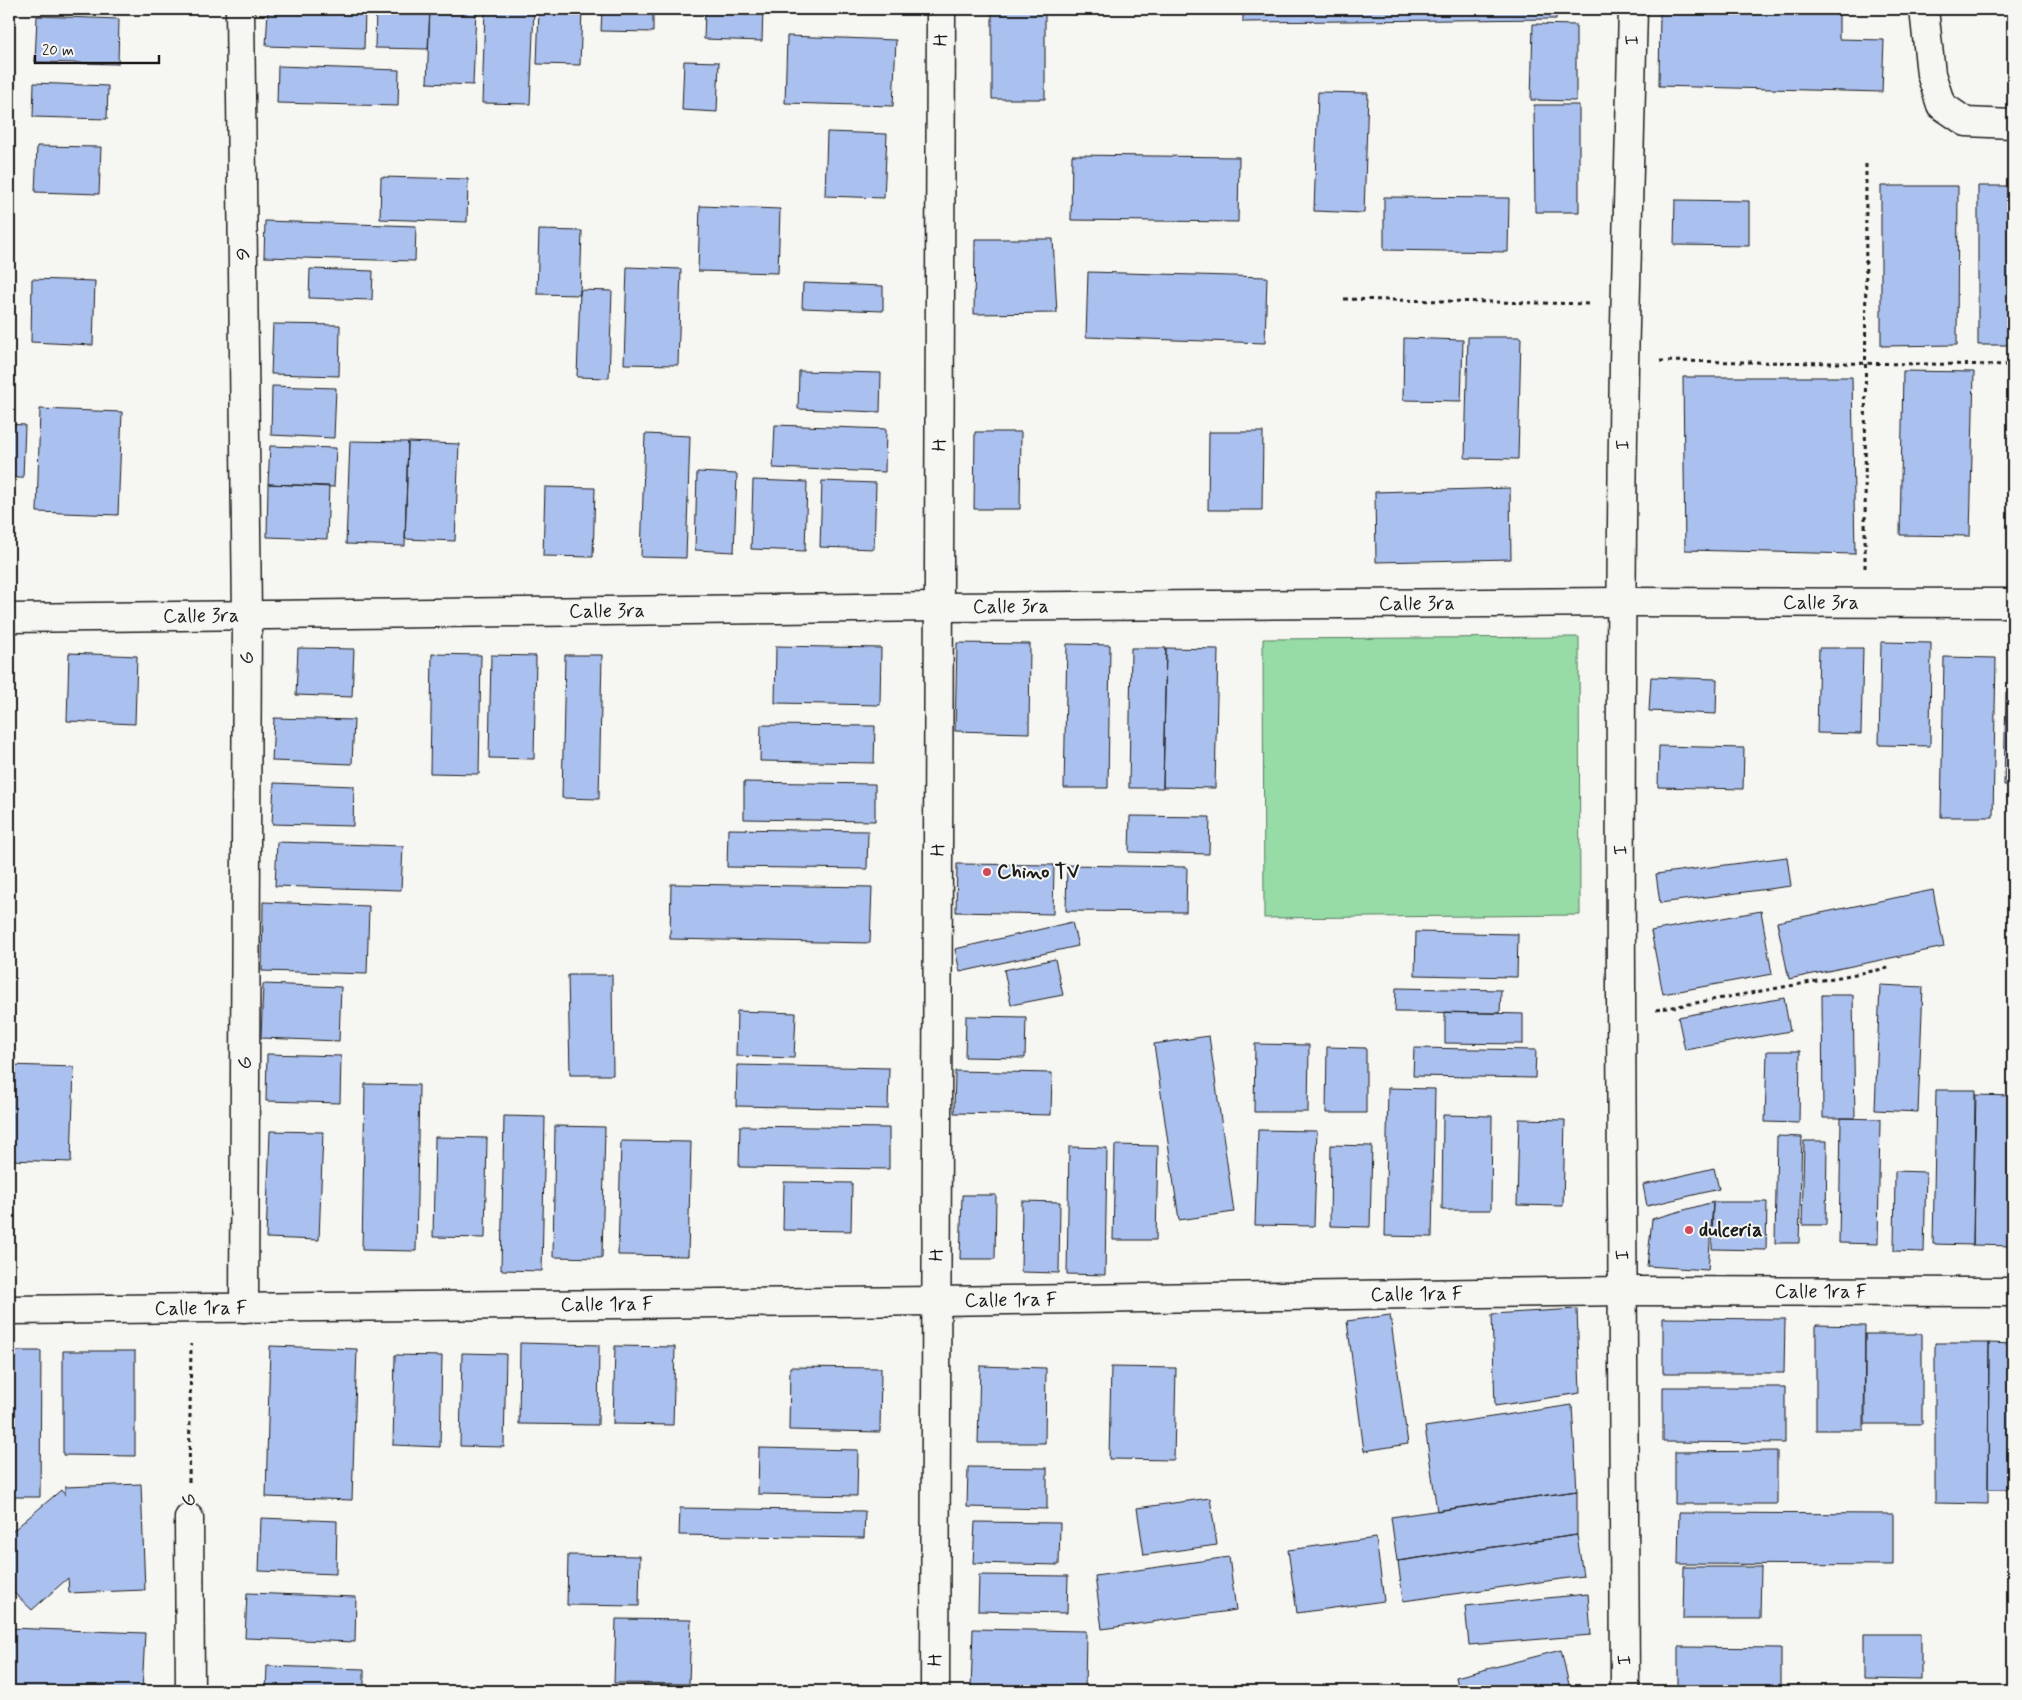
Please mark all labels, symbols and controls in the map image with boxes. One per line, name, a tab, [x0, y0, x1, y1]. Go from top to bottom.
scale bar	[35, 32, 159, 64]
street label: H	[927, 33, 954, 47]
street label: I	[1619, 34, 1646, 46]
text: 20 m	[42, 41, 74, 61]
street label: G	[229, 247, 256, 261]
street label: H	[926, 438, 953, 452]
street label: I	[1609, 440, 1636, 450]
street label: Calle 3ra	[1783, 589, 1859, 616]
street label: Calle 3ra	[1379, 590, 1455, 617]
street label: Calle 3ra	[973, 593, 1049, 620]
street label: Calle 3ra	[569, 597, 645, 625]
street label: Calle 3ra	[163, 602, 239, 630]
street label: G	[234, 651, 261, 665]
street label: H	[924, 843, 952, 857]
street label: I	[1607, 845, 1634, 855]
place label: Chino TV	[997, 859, 1079, 886]
marker: Chino TV	[981, 866, 993, 878]
street label: G	[232, 1056, 259, 1070]
place label: dulceria	[1699, 1217, 1762, 1244]
marker: dulceria	[1683, 1224, 1695, 1236]
street label: H	[923, 1248, 950, 1262]
street label: I	[1610, 1250, 1637, 1260]
street label: Calle 1ra F	[1774, 1278, 1867, 1305]
street label: Calle 1ra F	[1370, 1280, 1464, 1308]
street label: Calle 1ra F	[964, 1286, 1058, 1314]
street label: Calle 1ra F	[560, 1290, 654, 1318]
street label: Calle 1ra F	[154, 1294, 248, 1322]
street label: G	[175, 1493, 203, 1507]
street label: H	[922, 1653, 949, 1667]
street label: I	[1612, 1655, 1639, 1665]

